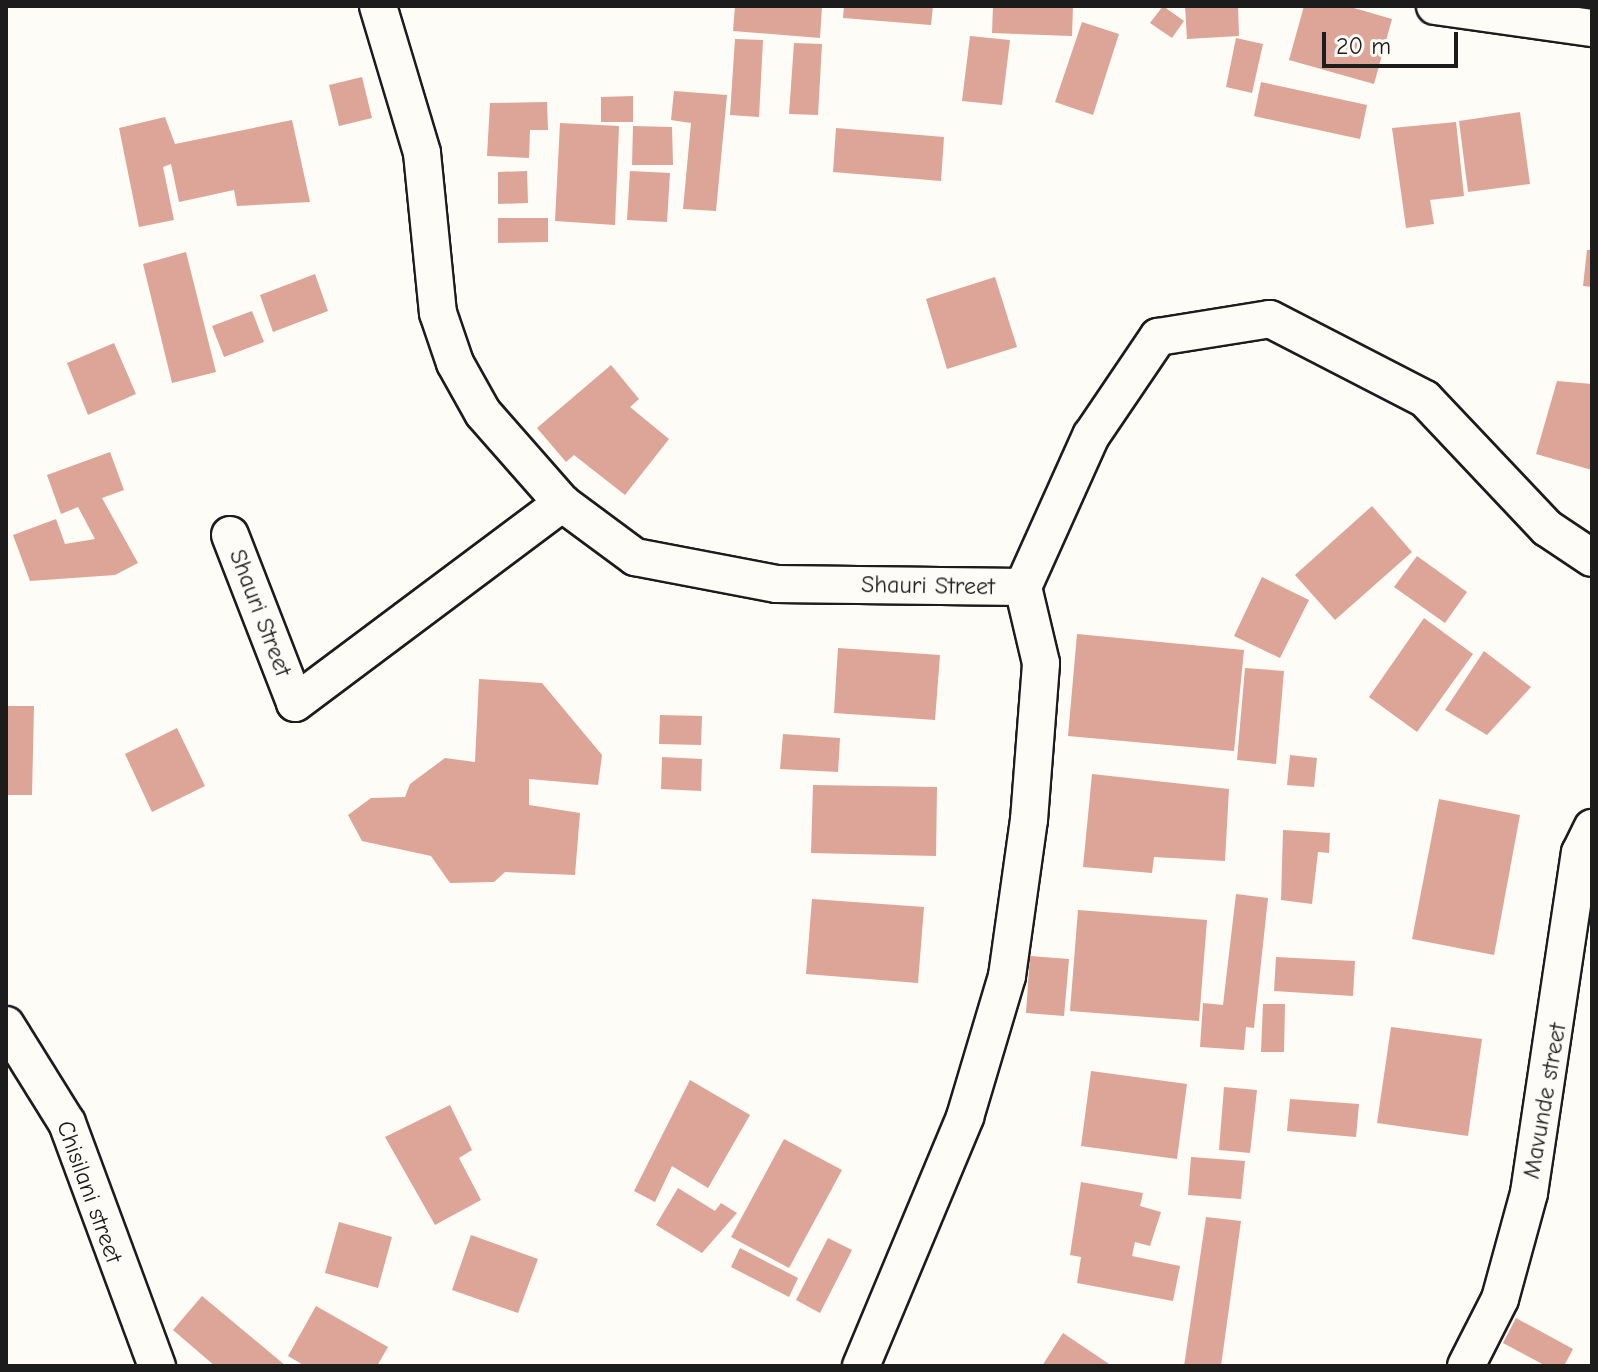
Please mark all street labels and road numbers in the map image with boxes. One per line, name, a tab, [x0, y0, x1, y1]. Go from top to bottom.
street label: Shauri Street	[223, 545, 297, 681]
street label: Shauri Street	[861, 570, 995, 602]
street label: Mavunde street	[1517, 1021, 1573, 1181]
street label: Chisilani street	[50, 1117, 128, 1267]

